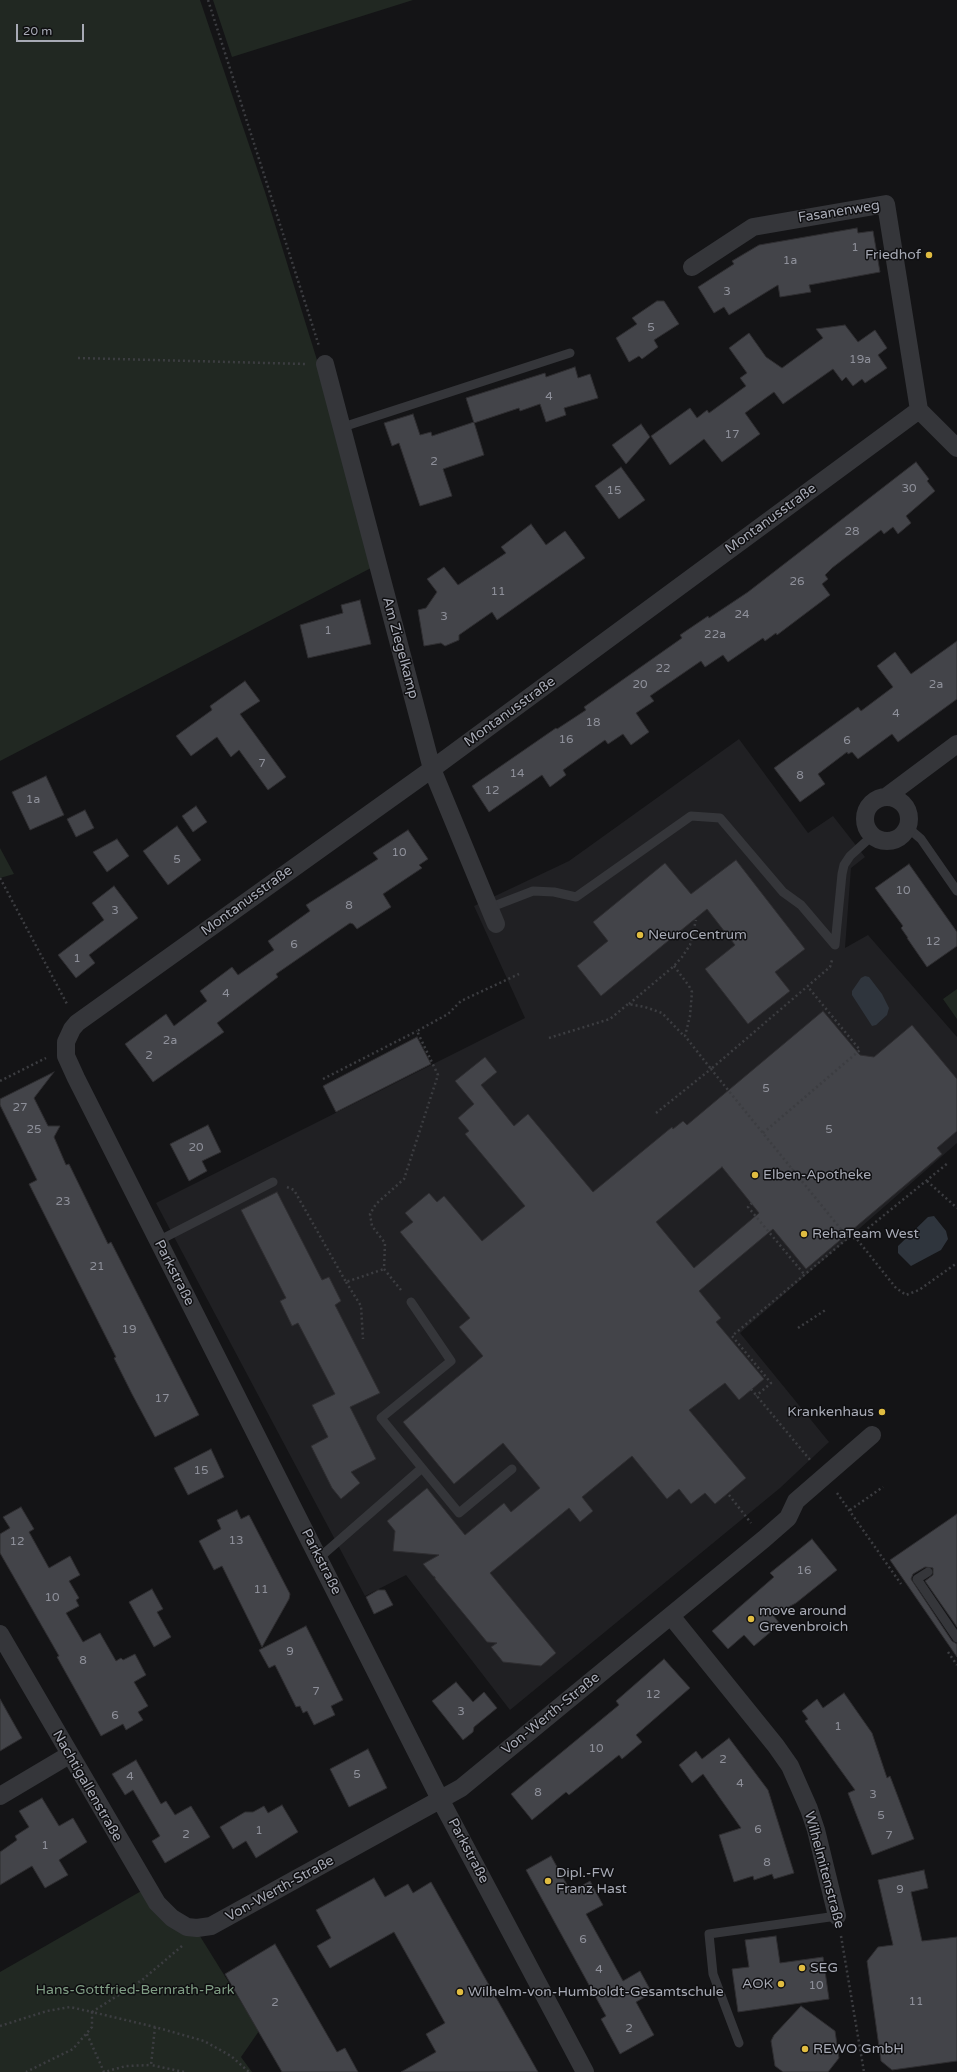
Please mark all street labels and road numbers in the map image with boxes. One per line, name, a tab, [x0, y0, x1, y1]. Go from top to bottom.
street label: Fasanenweg	[797, 197, 881, 227]
street label: Montanusstraße	[722, 480, 820, 558]
street label: Am Ziegelkamp	[378, 595, 422, 701]
street label: Montanusstraße	[461, 673, 559, 751]
street label: Montanusstraße	[198, 862, 296, 940]
street label: Parkstraße	[150, 1237, 198, 1309]
street label: Parkstraße	[297, 1526, 345, 1598]
street label: Von-Werth-Straße	[499, 1669, 603, 1759]
street label: Nachtigallenstraße	[48, 1727, 126, 1845]
street label: Wilhelmitenstraße	[800, 1810, 848, 1930]
street label: Parkstraße	[444, 1815, 492, 1887]
street label: Von-Werth-Straße	[223, 1852, 337, 1926]

